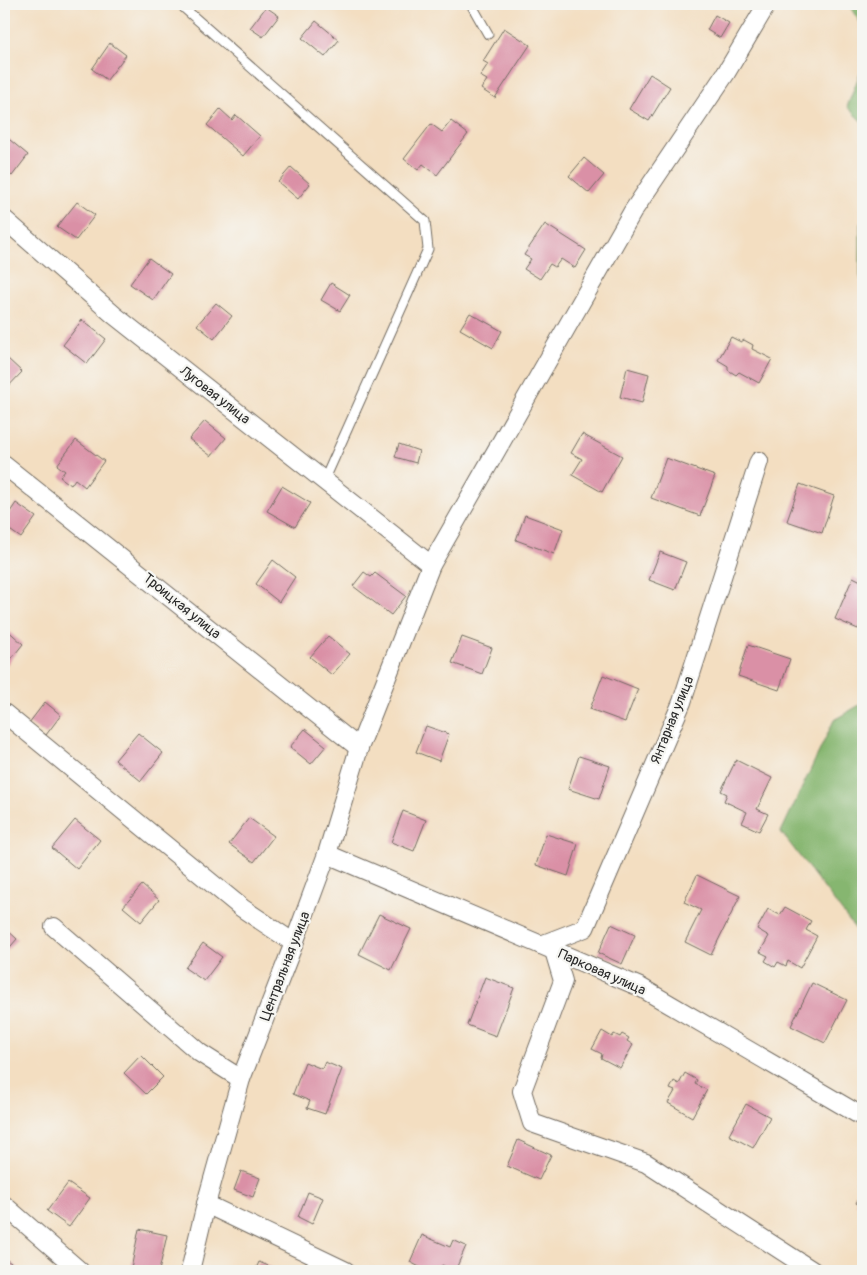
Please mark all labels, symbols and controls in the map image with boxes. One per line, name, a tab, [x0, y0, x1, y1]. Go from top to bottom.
street label: Луговая улица	[176, 362, 254, 428]
street label: Троицкая улица	[140, 569, 224, 643]
street label: Янтарная улица	[647, 674, 697, 766]
street label: Центральная улица	[256, 909, 314, 1023]
street label: Парковая улица	[556, 945, 648, 999]

